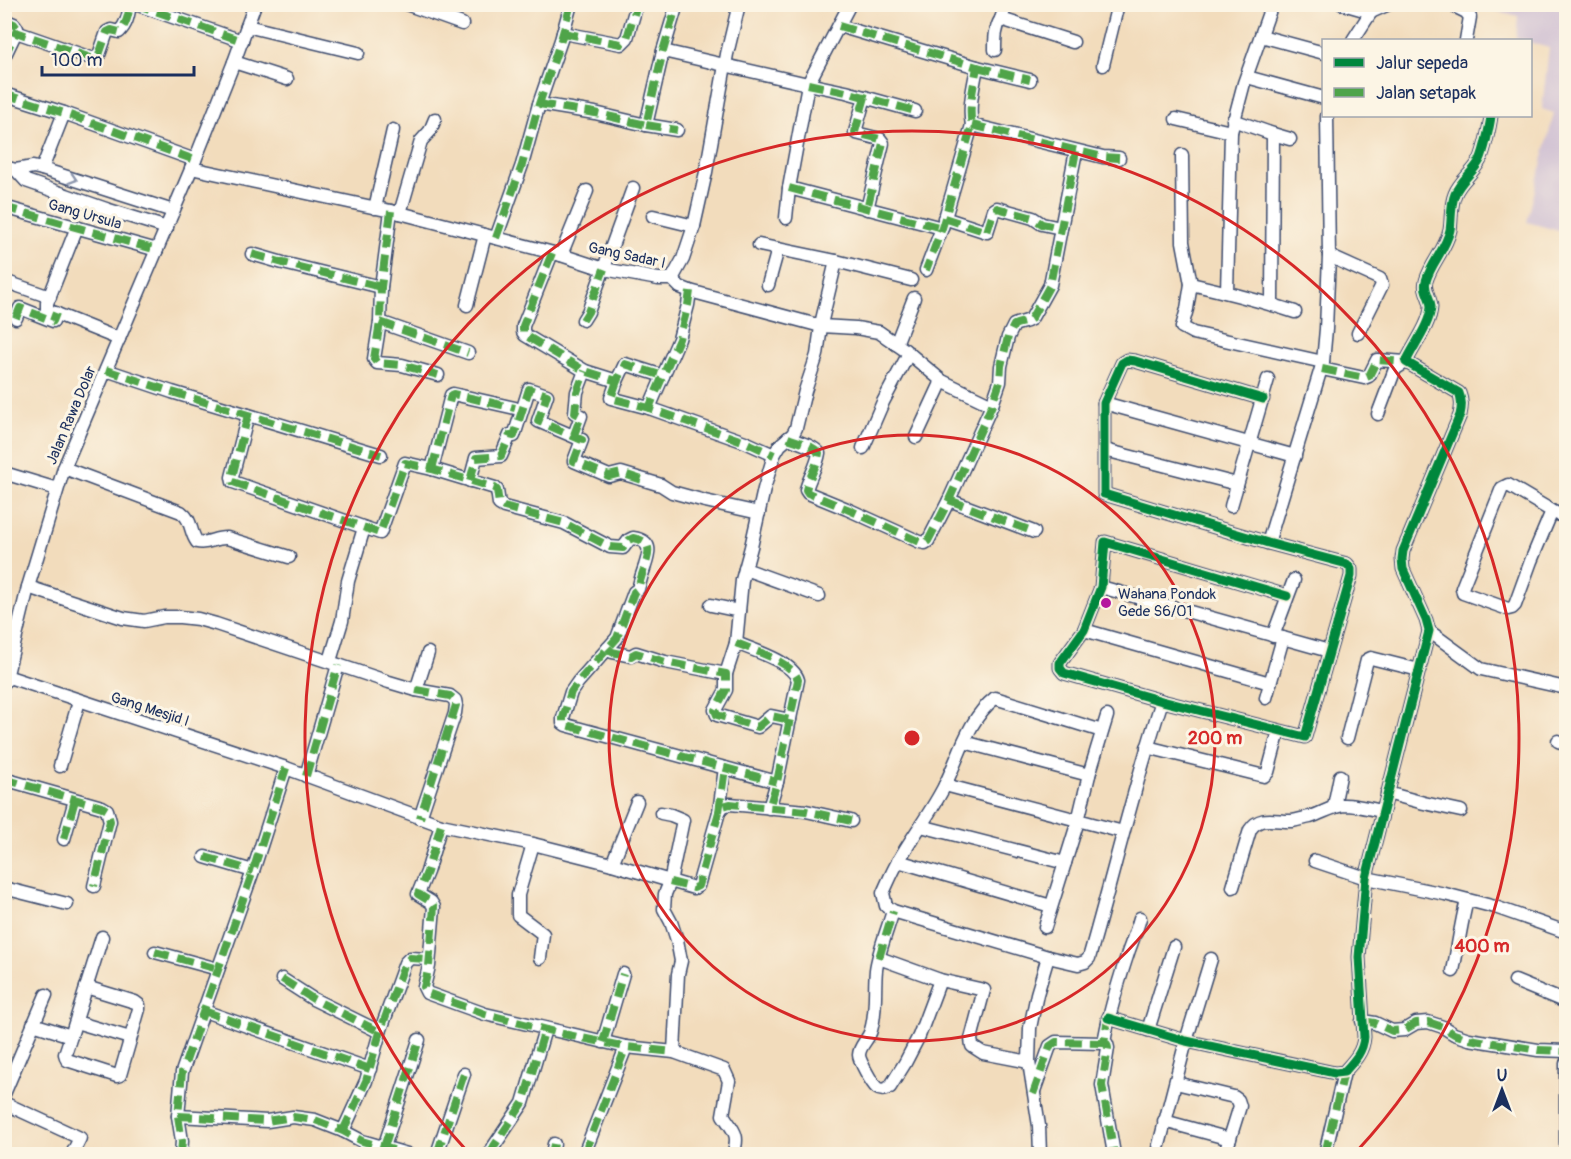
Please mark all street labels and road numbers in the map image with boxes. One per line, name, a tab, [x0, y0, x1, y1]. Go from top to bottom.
street label: Gang Ursula	[46, 195, 124, 234]
street label: Gang Sadar I	[586, 238, 667, 273]
street label: Jalan Rawa Dolar	[42, 362, 101, 467]
street label: Gang Mesjid I	[108, 688, 192, 731]

